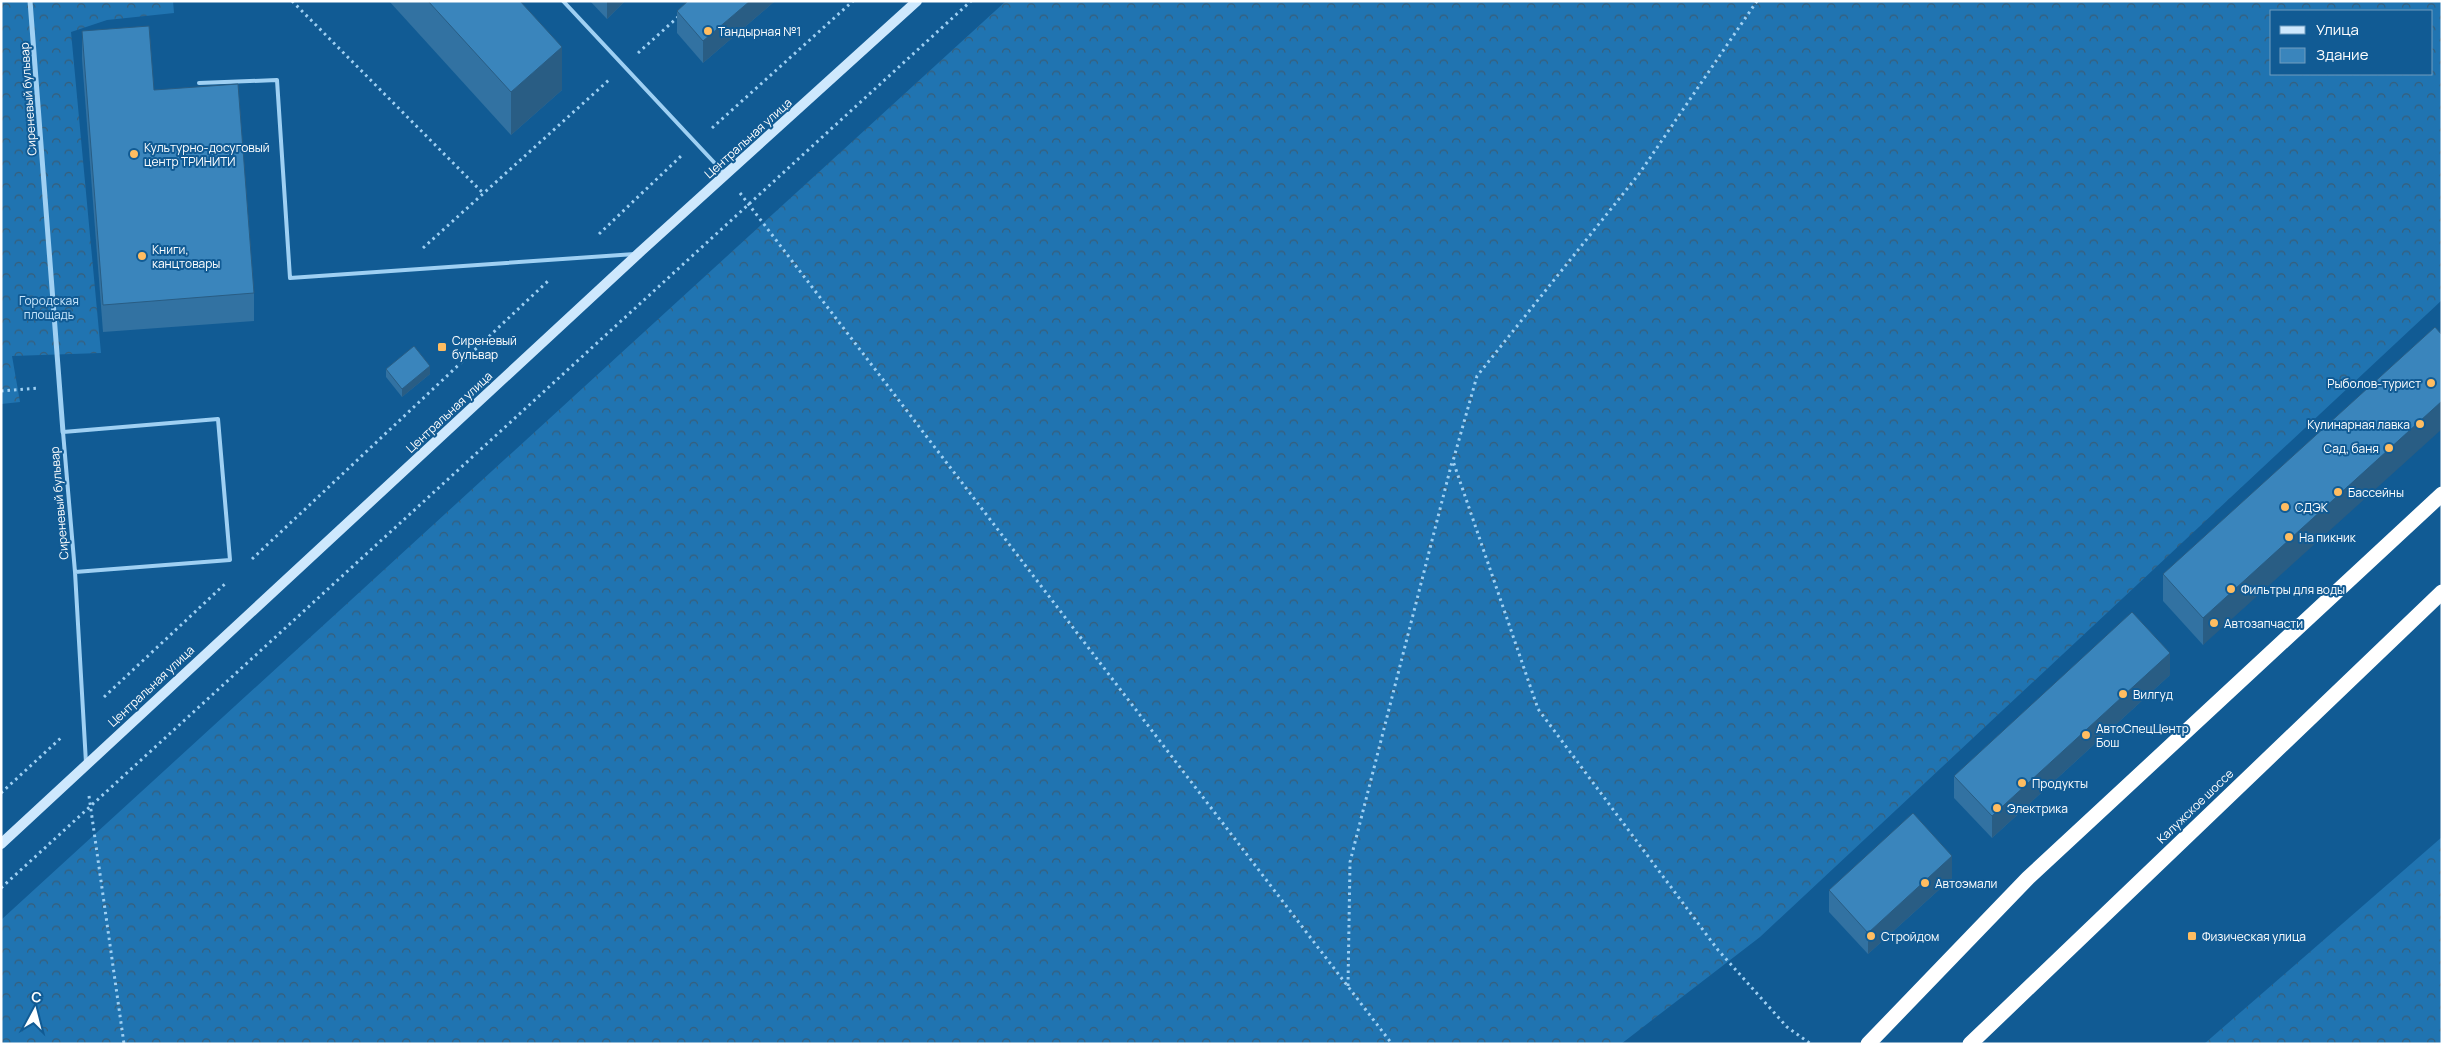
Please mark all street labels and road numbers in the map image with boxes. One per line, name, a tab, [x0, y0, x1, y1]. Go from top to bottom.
street label: Сиреневый бульвар	[16, 42, 40, 156]
street label: Центральная улица	[701, 94, 795, 182]
street label: Центральная улица	[402, 367, 496, 457]
street label: Сиреневый бульвар	[46, 446, 72, 560]
street label: Центральная улица	[104, 641, 198, 731]
street label: Калужское шоссе	[2153, 765, 2237, 847]

